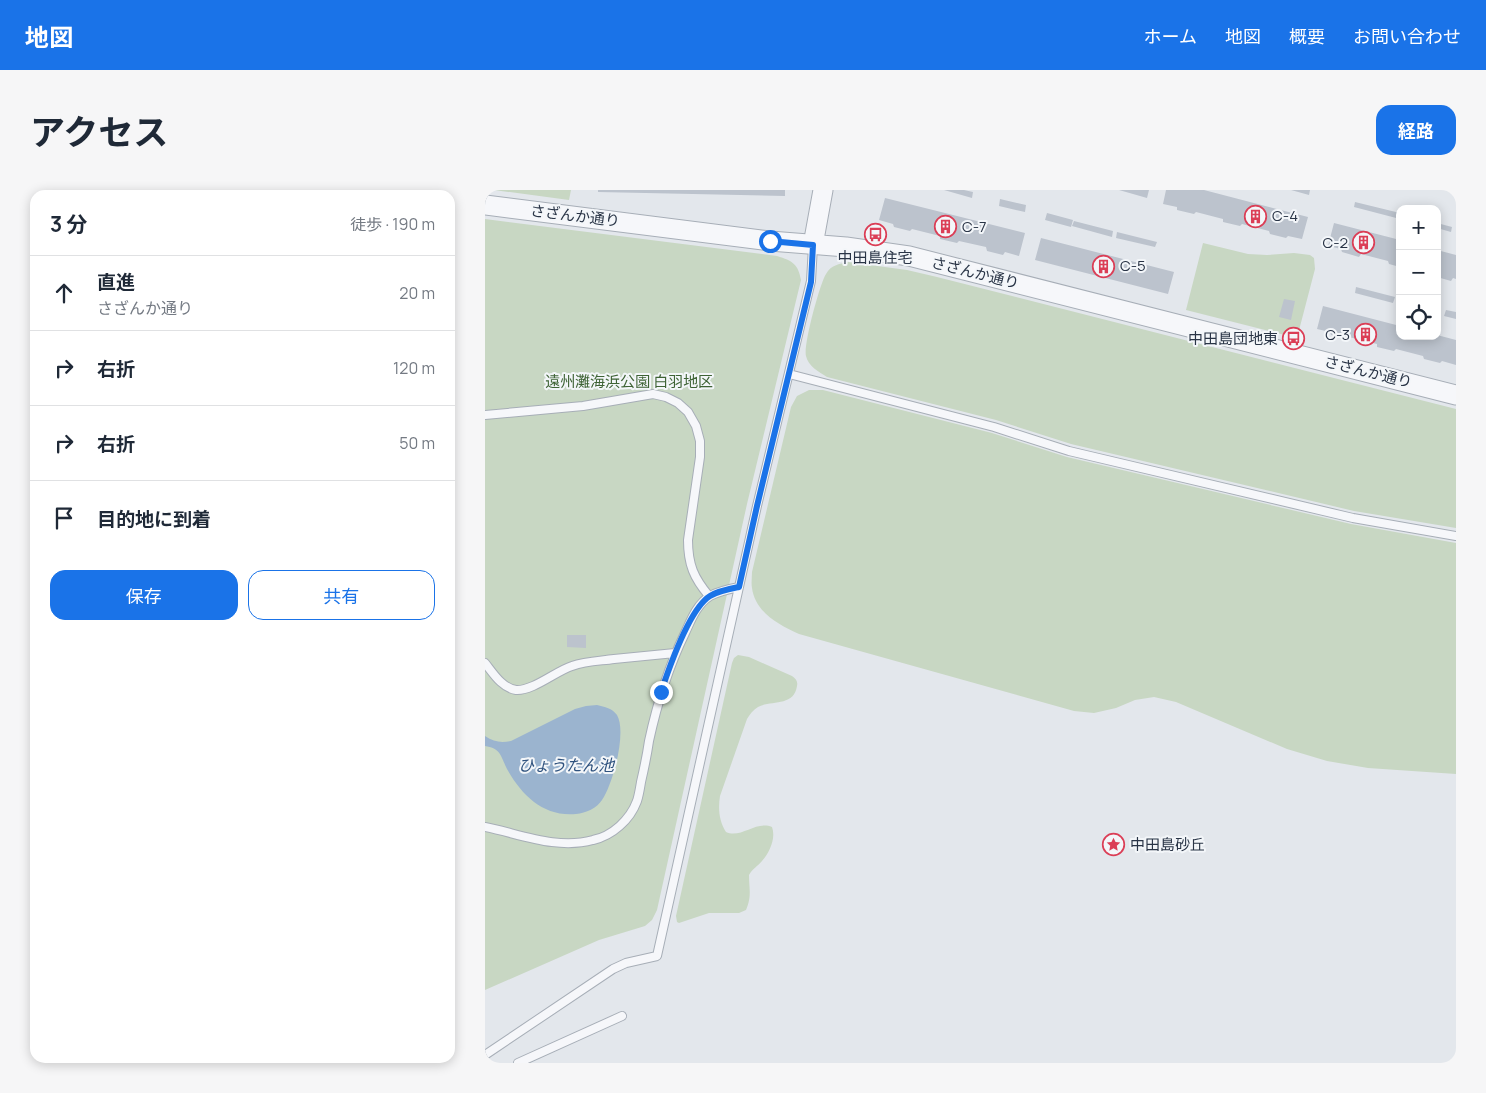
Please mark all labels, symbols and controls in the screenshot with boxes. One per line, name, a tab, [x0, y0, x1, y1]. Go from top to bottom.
text: 地図	[25, 20, 73, 53]
text: ホーム	[1144, 24, 1197, 48]
text: 地図	[1225, 24, 1261, 48]
text: 概要	[1289, 24, 1325, 48]
text: お問い合わせ	[1353, 24, 1461, 48]
button: 経路	[1376, 105, 1456, 155]
text: アクセス	[30, 108, 168, 156]
street label: さざんか通り	[529, 200, 621, 231]
building icon: C-4	[1244, 204, 1268, 228]
place label: C-4	[1272, 205, 1298, 226]
map controls	[1396, 205, 1441, 340]
button: +	[1396, 205, 1441, 250]
text: 3 分	[50, 210, 87, 238]
text: 徒歩 · 190 m	[350, 213, 435, 235]
building icon: C-7	[934, 215, 958, 239]
place label: C-7	[962, 216, 987, 237]
bus stop icon: 中田島住宅	[863, 223, 887, 247]
route start	[759, 230, 782, 253]
building icon: C-2	[1352, 231, 1376, 255]
place label: C-2	[1322, 232, 1348, 253]
place label: 中田島住宅	[837, 247, 913, 268]
button: −	[1396, 250, 1441, 295]
street label: さざんか通り	[929, 251, 1021, 294]
building icon: C-5	[1092, 254, 1116, 278]
place label: C-5	[1120, 255, 1146, 276]
text: 直進	[97, 269, 135, 295]
icon: ahead	[50, 279, 78, 307]
text: 20 m	[399, 282, 435, 304]
button: locate	[1396, 295, 1441, 340]
text: さざんか通り	[97, 297, 193, 319]
building icon: C-3	[1354, 323, 1378, 347]
place label: C-3	[1325, 324, 1350, 345]
bus stop icon: 中田島団地東	[1282, 327, 1306, 351]
place label: 中田島団地東	[1188, 328, 1278, 349]
street label: さざんか通り	[1322, 350, 1414, 393]
icon: right	[50, 354, 78, 382]
text: 右折	[97, 356, 135, 382]
text: 120 m	[393, 357, 435, 379]
park label: 遠州灘海浜公園 白羽地区	[545, 371, 713, 392]
icon: right	[50, 429, 78, 457]
text: 右折	[97, 431, 135, 457]
text: 50 m	[399, 432, 435, 454]
icon: arrive	[50, 504, 78, 532]
text: 目的地に到着	[97, 506, 211, 532]
button: 保存	[50, 570, 238, 620]
button: 共有	[248, 570, 435, 620]
route end	[650, 681, 673, 704]
water label: ひょうたん池	[518, 754, 616, 776]
place icon: 中田島砂丘	[1102, 833, 1126, 857]
place label: 中田島砂丘	[1130, 834, 1205, 855]

